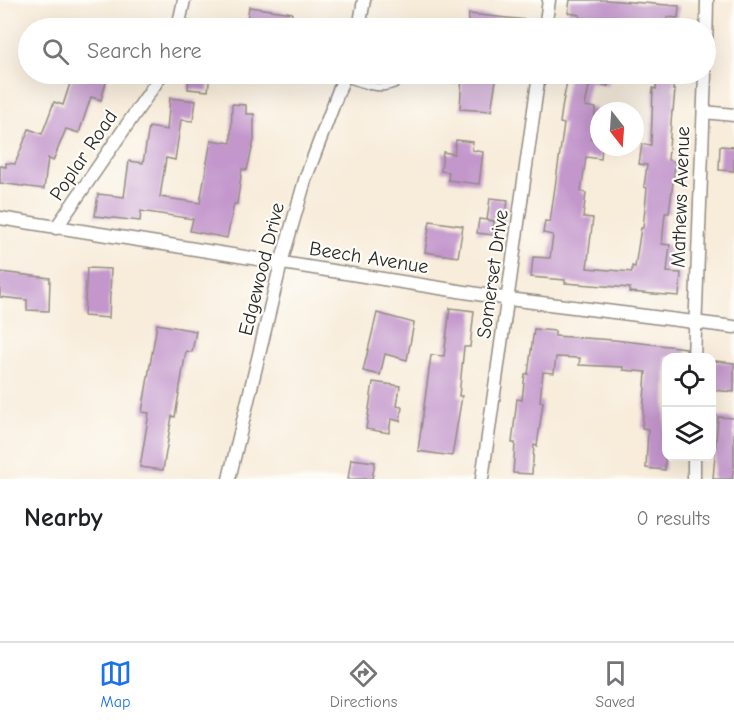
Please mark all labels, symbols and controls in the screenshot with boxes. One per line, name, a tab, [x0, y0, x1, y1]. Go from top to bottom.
search box	[18, 18, 716, 84]
icon: search	[39, 35, 72, 68]
text: Search here	[87, 38, 202, 64]
north arrow	[590, 102, 644, 156]
street label: Poplar Road	[45, 106, 122, 205]
street label: Mathews Avenue	[667, 126, 694, 268]
street label: Edgewood Drive	[234, 200, 289, 338]
street label: Somerset Drive	[472, 208, 513, 340]
street label: Beech Avenue	[308, 237, 430, 278]
map controls	[662, 353, 716, 461]
button: locate	[662, 353, 716, 407]
button: layers	[662, 407, 716, 461]
text: Nearby	[24, 503, 103, 533]
text: 0 results	[637, 507, 710, 530]
tab: Map	[99, 657, 132, 711]
tab: Directions	[330, 657, 397, 711]
tab: Saved	[595, 657, 635, 711]

